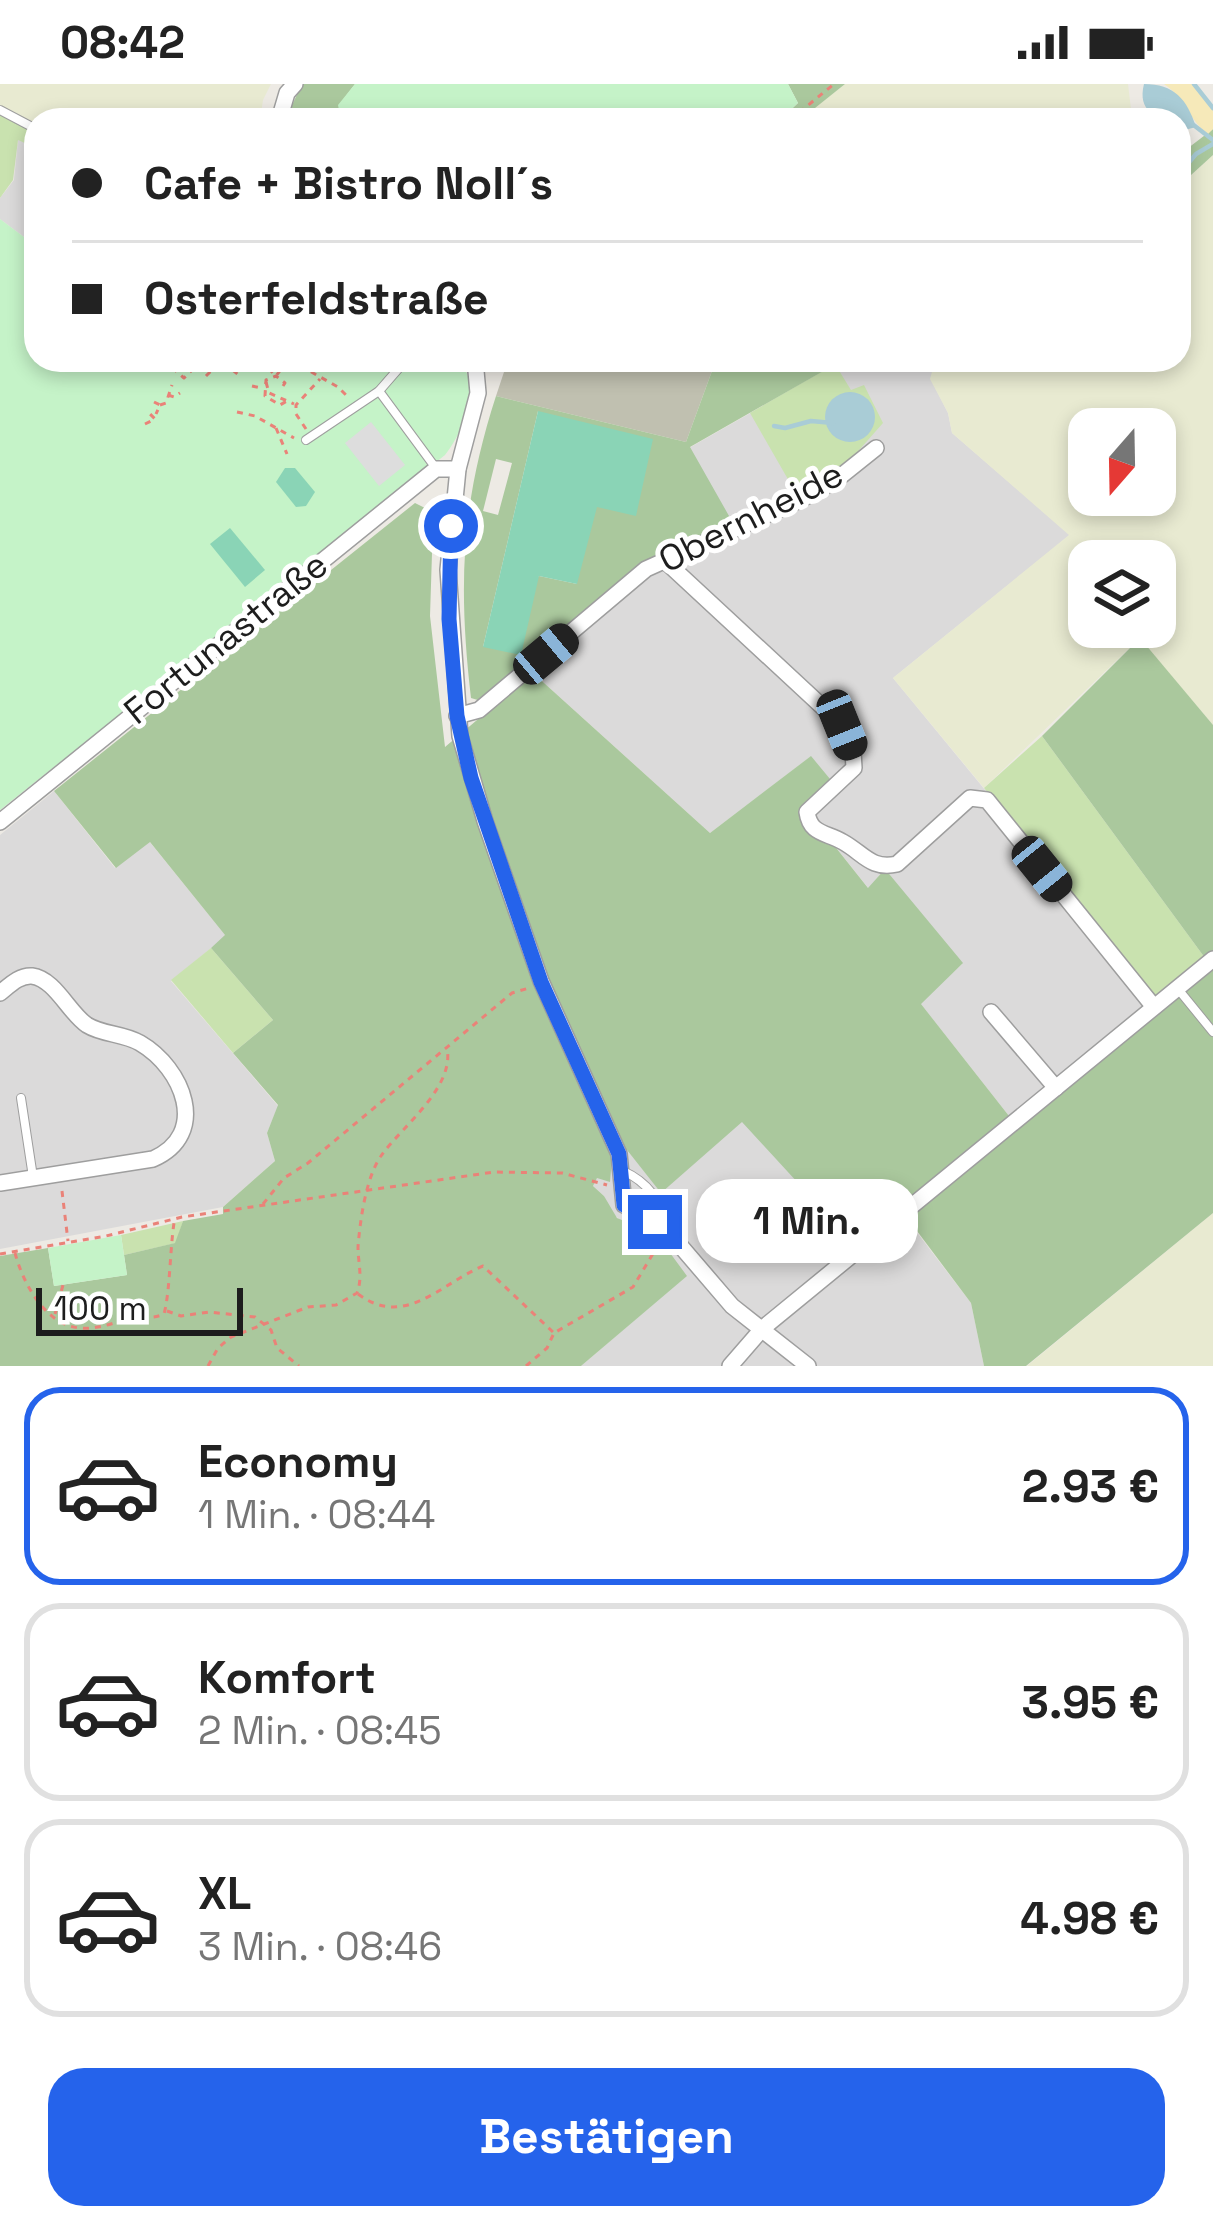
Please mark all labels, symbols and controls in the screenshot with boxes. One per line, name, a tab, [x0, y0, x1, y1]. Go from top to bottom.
text: 08:42	[60, 14, 185, 71]
text: Cafe + Bistro Noll´s	[144, 155, 553, 212]
text: Osterfeldstraße	[144, 270, 489, 327]
north arrow	[1068, 408, 1176, 516]
map controls	[1068, 408, 1176, 648]
street label: Obernheide	[651, 451, 851, 583]
route start	[424, 499, 478, 553]
button: layers	[1068, 540, 1176, 648]
street label: Fortunastraße	[115, 542, 337, 734]
car	[507, 617, 585, 691]
car	[812, 685, 872, 765]
car	[1005, 830, 1079, 908]
callout: 1 Min.	[697, 1180, 919, 1264]
route end	[628, 1195, 682, 1249]
text: 1 Min.	[753, 1196, 861, 1245]
scale bar	[36, 1282, 243, 1335]
text: 100 m	[54, 1288, 147, 1330]
icon: car	[54, 1432, 162, 1540]
text: Economy	[198, 1433, 398, 1490]
text: 2.93 €	[1022, 1458, 1159, 1515]
text: 1 Min. · 08:44	[198, 1490, 435, 1539]
icon: car	[54, 1648, 162, 1756]
text: Komfort	[198, 1649, 376, 1706]
text: 3.95 €	[1022, 1674, 1159, 1731]
text: 2 Min. · 08:45	[198, 1706, 442, 1755]
icon: car	[54, 1864, 162, 1972]
text: XL	[198, 1865, 251, 1922]
text: 4.98 €	[1020, 1890, 1159, 1947]
text: 3 Min. · 08:46	[198, 1922, 442, 1971]
button: Bestätigen	[48, 2068, 1165, 2206]

